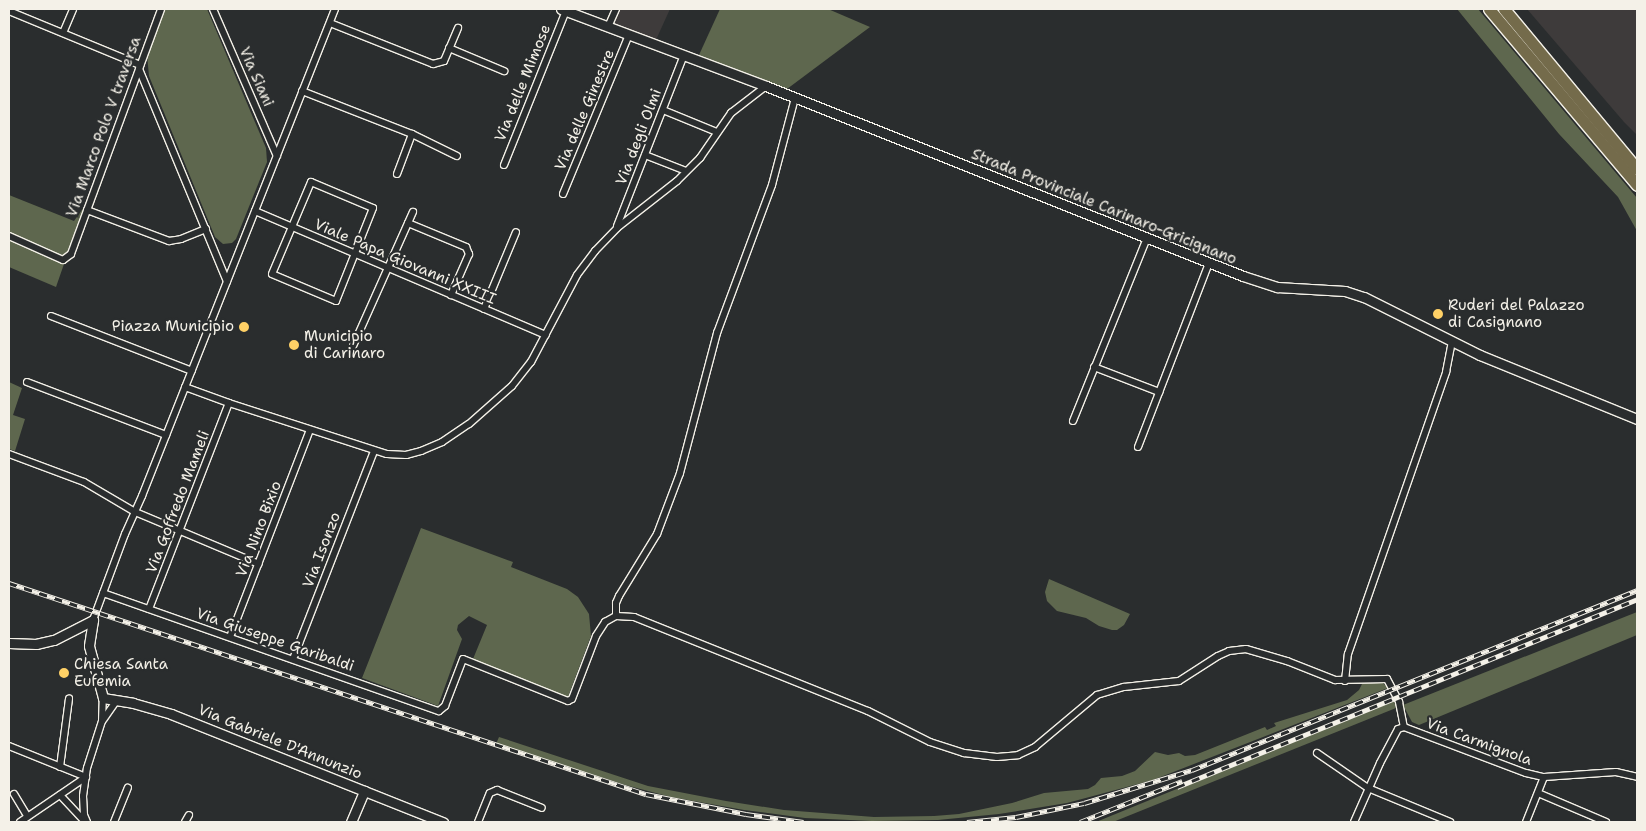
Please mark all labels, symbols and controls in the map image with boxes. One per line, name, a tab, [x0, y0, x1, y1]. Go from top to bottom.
street label: Via delle Mimose	[491, 22, 555, 144]
street label: Via Marco Polo V traversa	[63, 34, 145, 220]
street label: Via Siani	[235, 44, 277, 110]
street label: Via delle Ginestre	[551, 47, 619, 173]
street label: Via degli Olmi	[612, 86, 666, 188]
street label: Strada Provinciale Carinaro-Gricignano	[969, 145, 1239, 269]
street label: Viale Papa Giovanni XXIII	[311, 216, 499, 308]
place label: Ruderi del Palazzo di Casignano	[1448, 296, 1585, 331]
marker: Ruderi del Palazzo di Casignano	[1432, 308, 1444, 320]
place label: Piazza Municipio	[112, 318, 234, 336]
marker: Piazza Municipio	[238, 321, 250, 333]
place label: Municipio di Carinaro	[304, 327, 385, 362]
marker: Municipio di Carinaro	[288, 339, 300, 351]
street label: Via Goffredo Mameli	[142, 428, 214, 576]
street label: Via Nino Bixio	[232, 478, 286, 580]
street label: Via Isonzo	[299, 510, 345, 590]
street label: Via Giuseppe Garibaldi	[194, 605, 356, 675]
place label: Chiesa Santa Eufemia	[74, 655, 168, 690]
marker: Chiesa Santa Eufemia	[58, 667, 70, 679]
street label: Via Gabriele D'Annunzio	[195, 701, 365, 783]
street label: Via Carmignola	[1424, 715, 1534, 769]

